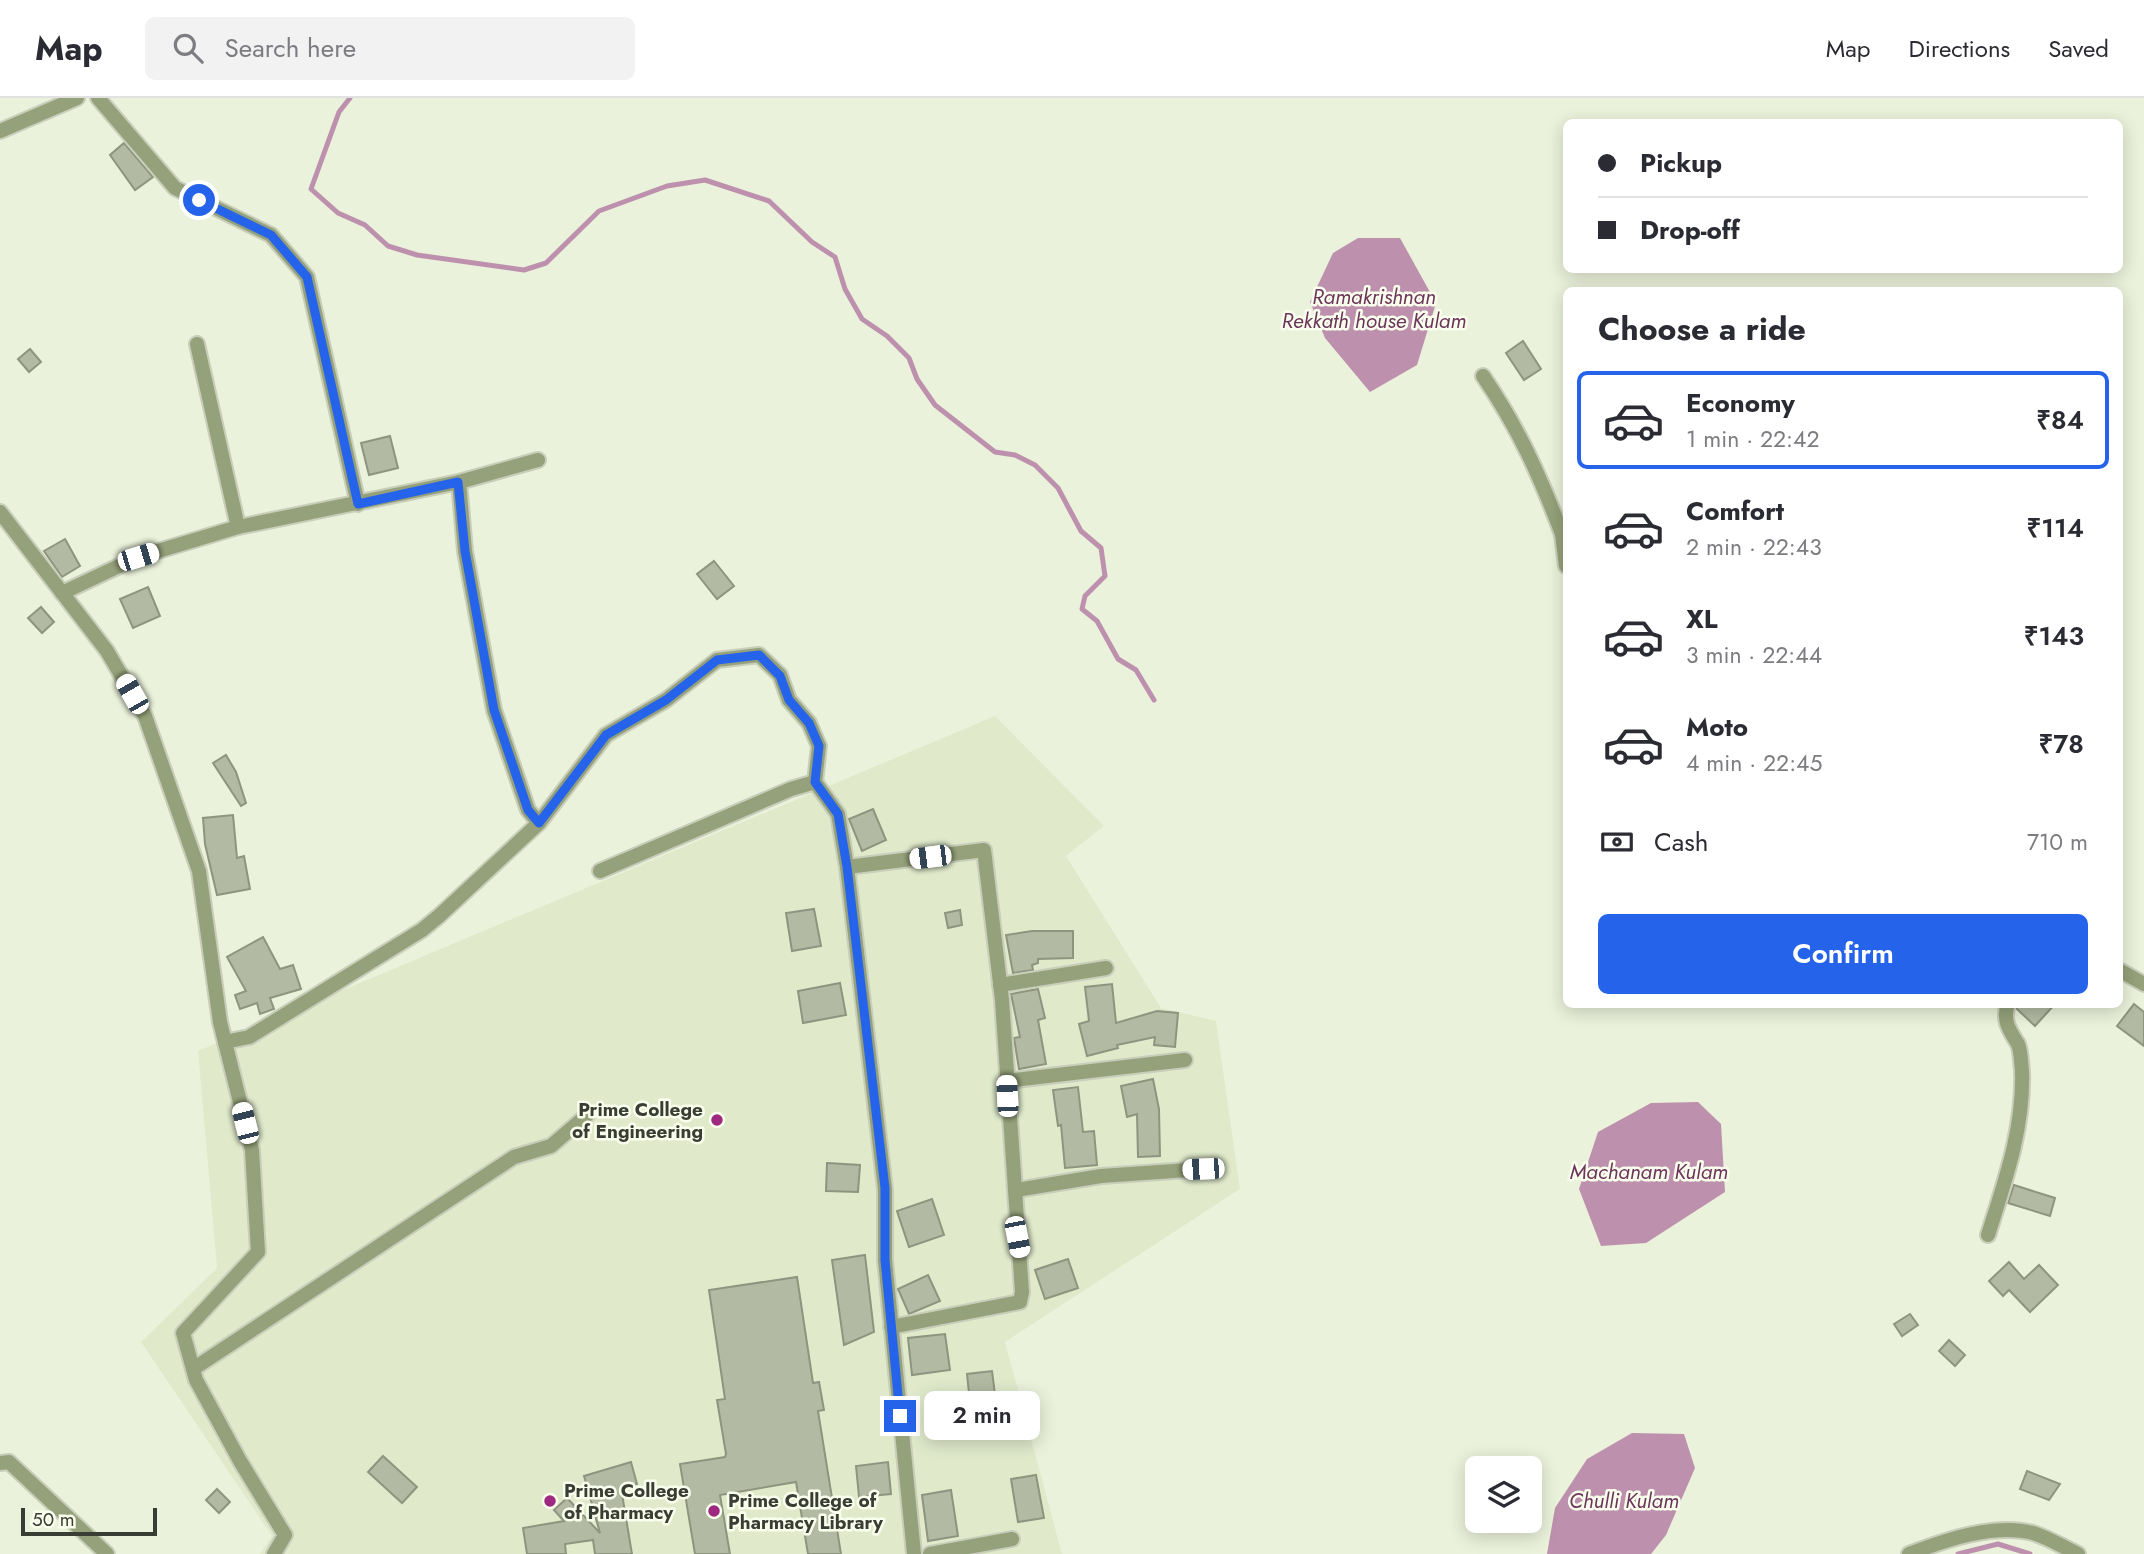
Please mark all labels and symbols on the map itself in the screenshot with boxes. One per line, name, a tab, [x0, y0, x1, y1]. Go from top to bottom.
route start	[183, 184, 215, 216]
water label: Ramakrishnan Rekkath house Kulam	[1282, 282, 1466, 336]
car	[115, 541, 162, 573]
car	[113, 671, 152, 717]
car	[908, 844, 953, 870]
car	[996, 1074, 1019, 1118]
place label: Prime College of Engineering	[572, 1096, 703, 1145]
car	[230, 1100, 261, 1146]
marker: Prime College of Engineering	[709, 1112, 725, 1128]
water label: Machanam Kulam	[1570, 1157, 1728, 1187]
car	[1182, 1158, 1225, 1180]
car	[1003, 1214, 1032, 1260]
callout: 2 min	[925, 1392, 1040, 1440]
route end	[884, 1400, 916, 1432]
place label: Prime College of Pharmacy	[564, 1477, 689, 1526]
water label: Chulli Kulam	[1569, 1486, 1679, 1516]
place label: Prime College of Pharmacy Library	[728, 1487, 884, 1536]
marker: Prime College of Pharmacy	[542, 1493, 558, 1509]
marker: Prime College of Pharmacy Library	[706, 1503, 722, 1519]
scale bar	[21, 1505, 158, 1537]

